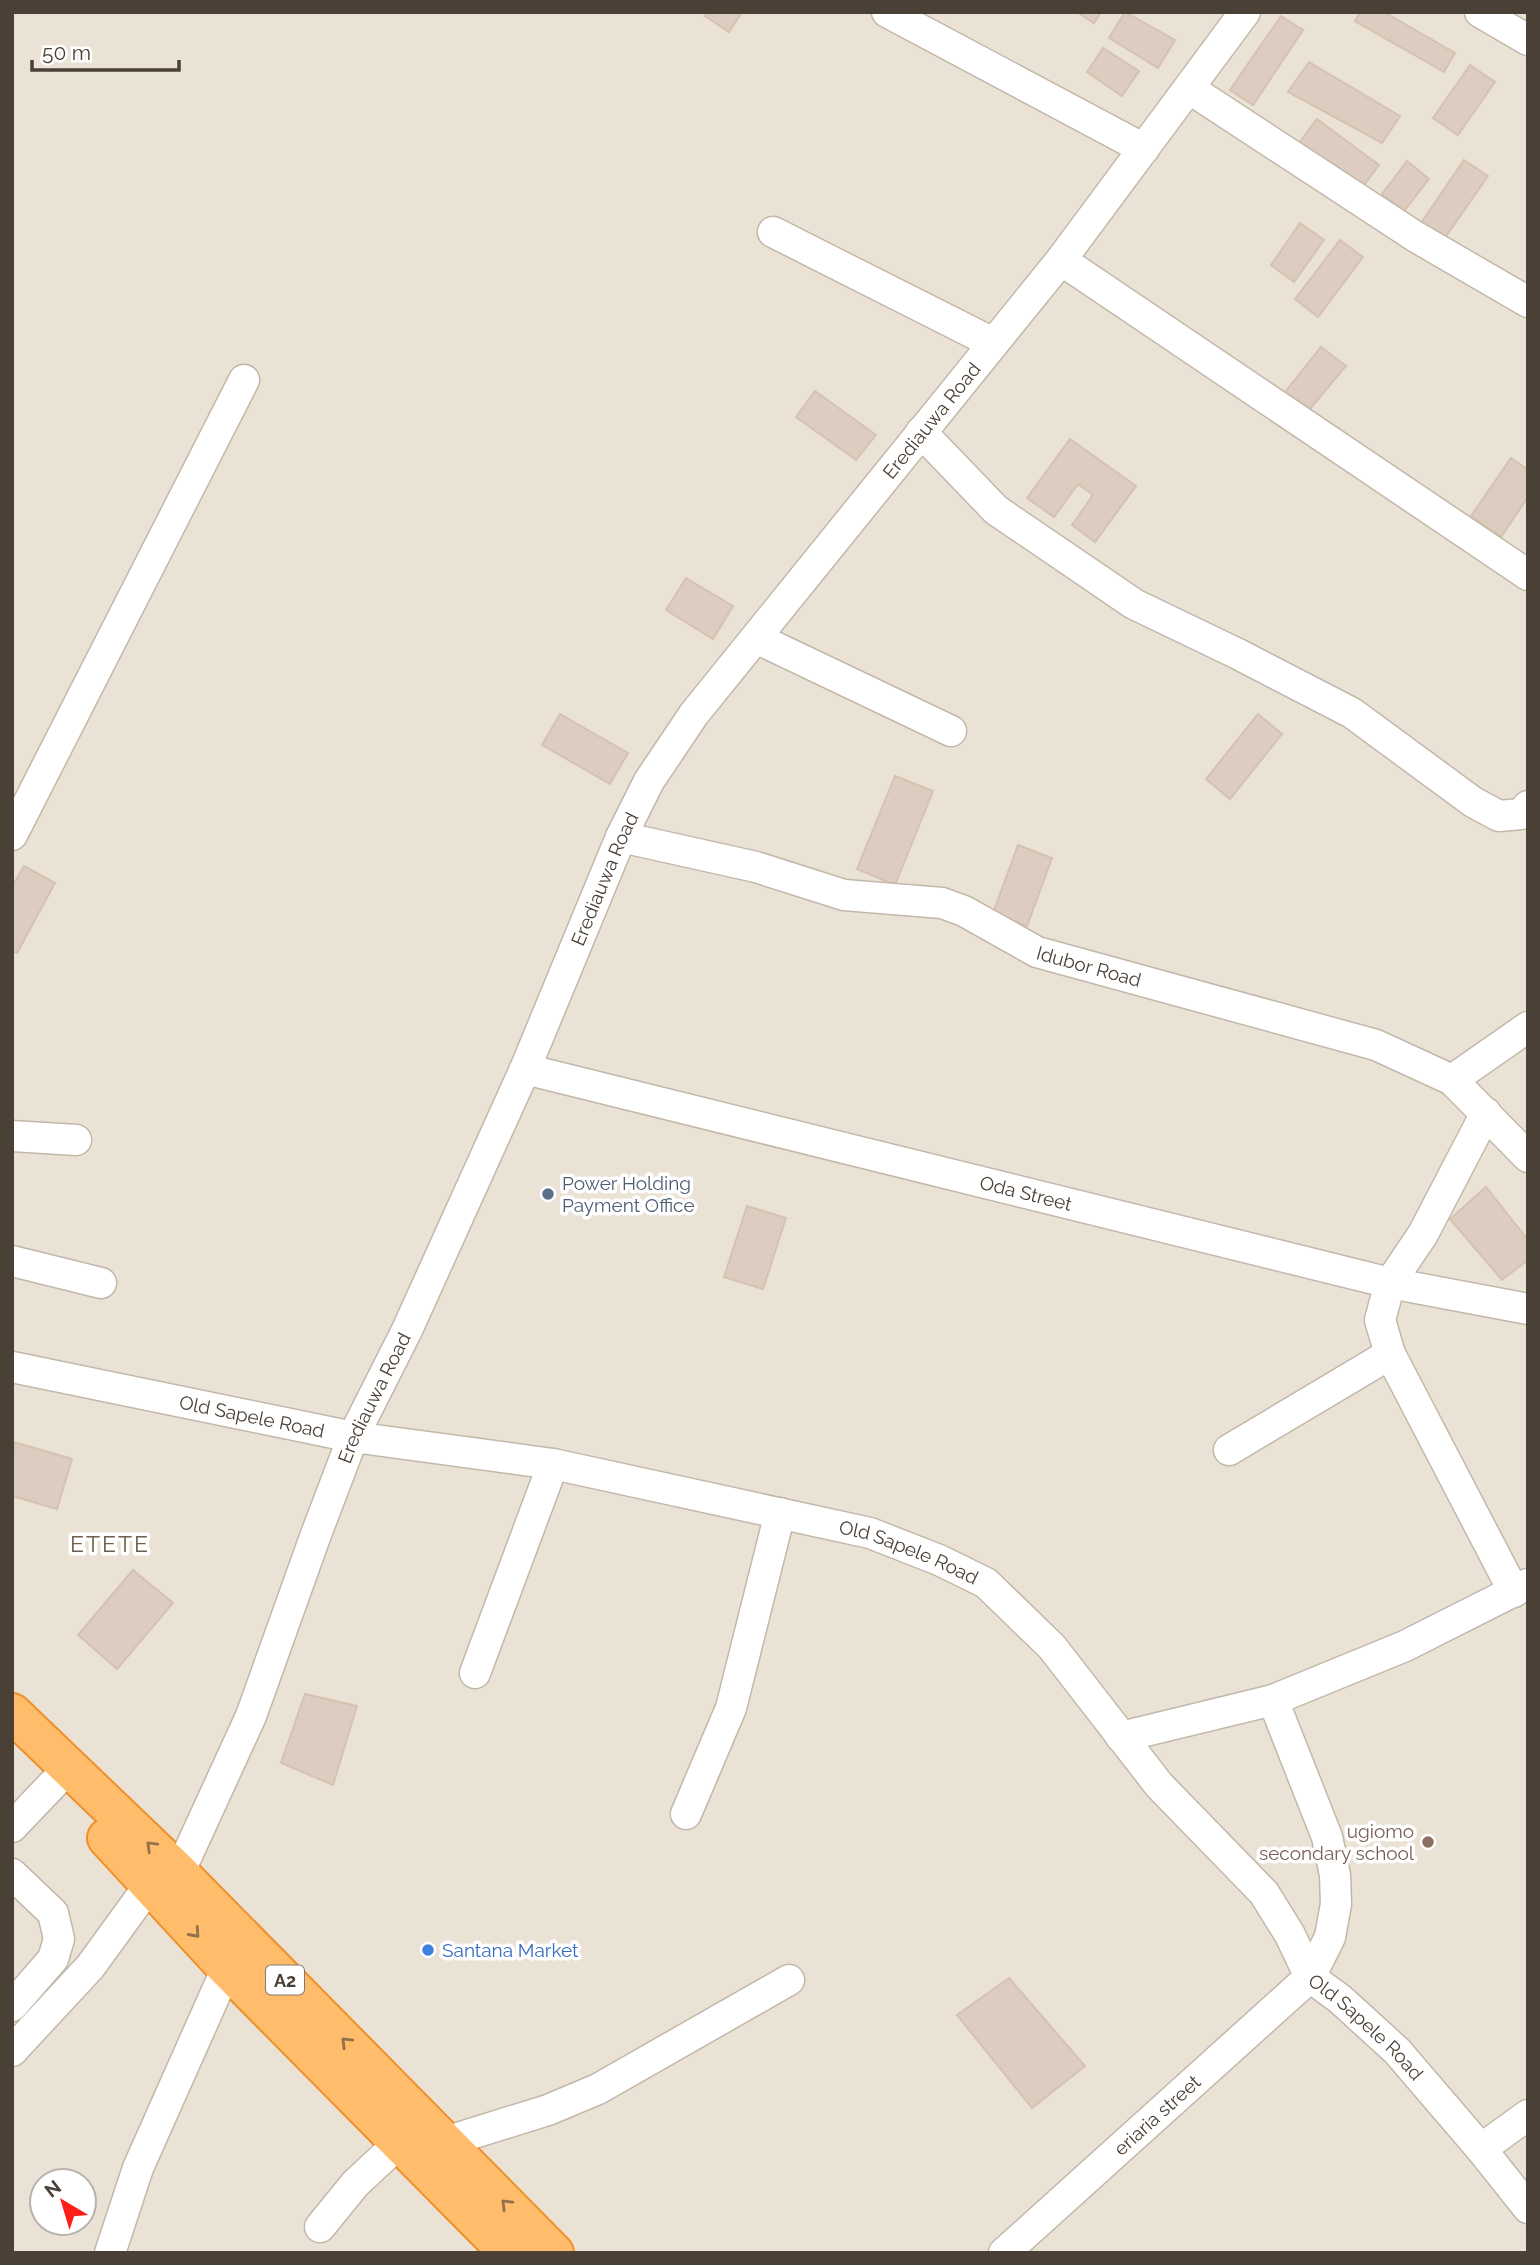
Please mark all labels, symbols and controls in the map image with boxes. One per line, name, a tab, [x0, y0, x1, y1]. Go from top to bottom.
scale bar	[32, 28, 178, 72]
text: 50 m	[42, 40, 91, 65]
street label: Erediauwa Road	[878, 358, 985, 483]
street label: Erediauwa Road	[566, 809, 643, 949]
street label: Idubor Road	[1034, 941, 1144, 991]
street label: Oda Street	[978, 1171, 1075, 1215]
place label: Power Holding Payment Office	[562, 1172, 695, 1216]
marker: Power Holding Payment Office	[540, 1186, 556, 1202]
street label: Erediauwa Road	[333, 1329, 415, 1466]
street label: Old Sapele Road	[177, 1391, 327, 1442]
street label: Old Sapele Road	[837, 1516, 982, 1589]
district label: ETETE	[70, 1530, 150, 1557]
place label: ugiomo secondary school	[1259, 1820, 1415, 1864]
marker: ugiomo secondary school	[1420, 1834, 1436, 1850]
one-way arrow	[146, 1841, 159, 1854]
one-way arrow	[187, 1925, 200, 1938]
place label: Santana Market	[442, 1939, 579, 1961]
marker: Santana Market	[420, 1942, 436, 1958]
road number: A2	[266, 1966, 304, 1994]
street label: Old Sapele Road	[1305, 1969, 1428, 2084]
one-way arrow	[342, 2038, 354, 2050]
street label: eriaria street	[1109, 2070, 1205, 2160]
north arrow	[28, 2167, 98, 2237]
text: N	[40, 2175, 65, 2202]
one-way arrow	[501, 2199, 514, 2212]

